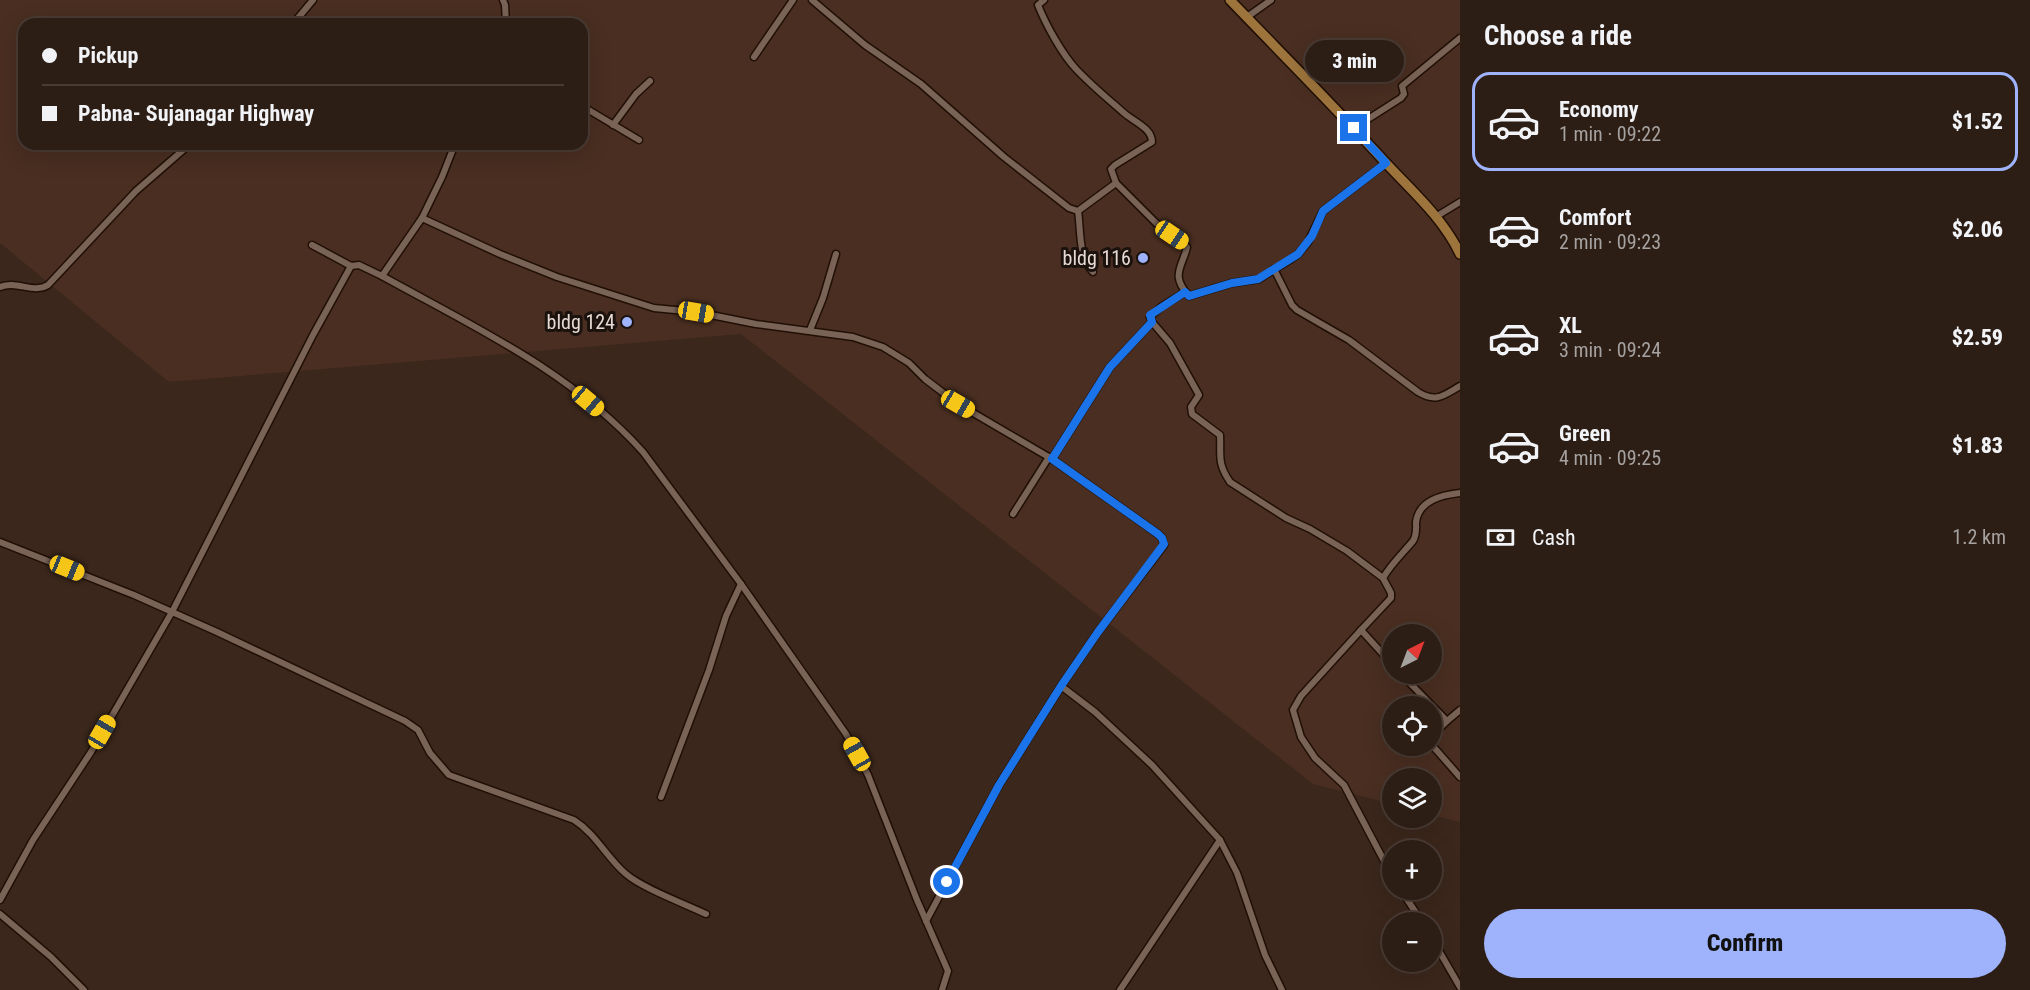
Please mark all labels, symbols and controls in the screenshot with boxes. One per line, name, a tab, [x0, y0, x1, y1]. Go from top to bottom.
text: Choose a ride	[1484, 20, 1632, 52]
callout: 3 min	[1304, 41, 1404, 83]
text: Pickup	[78, 43, 138, 68]
text: 3 min	[1332, 49, 1377, 73]
icon: car	[1487, 95, 1541, 149]
text: Economy	[1559, 97, 1639, 122]
text: Pabna- Sujanagar Highway	[78, 101, 314, 126]
text: $1.52	[1952, 109, 2003, 134]
route end	[1340, 114, 1367, 141]
text: 1 min · 09:22	[1559, 122, 1661, 146]
icon: car	[1487, 203, 1541, 257]
text: Comfort	[1559, 205, 1632, 230]
car	[1152, 217, 1192, 253]
text: $2.06	[1952, 217, 2003, 242]
text: 2 min · 09:23	[1559, 230, 1661, 254]
place label: bldg 116	[1063, 246, 1131, 270]
marker: bldg 116	[1136, 251, 1150, 265]
car	[677, 300, 715, 324]
place label: bldg 124	[547, 310, 615, 334]
icon: car	[1487, 311, 1541, 365]
text: XL	[1559, 313, 1582, 338]
marker: bldg 124	[620, 315, 634, 329]
text: $2.59	[1952, 325, 2003, 350]
text: 3 min · 09:24	[1559, 338, 1661, 362]
car	[568, 383, 608, 419]
car	[938, 387, 978, 421]
icon: car	[1487, 419, 1541, 473]
text: Green	[1559, 421, 1611, 446]
text: $1.83	[1952, 433, 2003, 458]
text: 4 min · 09:25	[1559, 446, 1661, 470]
icon: cash	[1484, 521, 1517, 554]
text: Cash	[1532, 525, 1576, 550]
text: 1.2 km	[1952, 525, 2006, 549]
car	[47, 553, 87, 583]
north arrow	[1382, 624, 1442, 684]
map controls	[1382, 624, 1442, 972]
button: locate	[1382, 696, 1442, 756]
car	[85, 712, 119, 752]
car	[840, 734, 874, 774]
button: layers	[1382, 768, 1442, 828]
button: +	[1382, 840, 1442, 900]
route start	[933, 868, 960, 895]
button: Confirm	[1484, 909, 2006, 978]
button: −	[1382, 912, 1442, 972]

